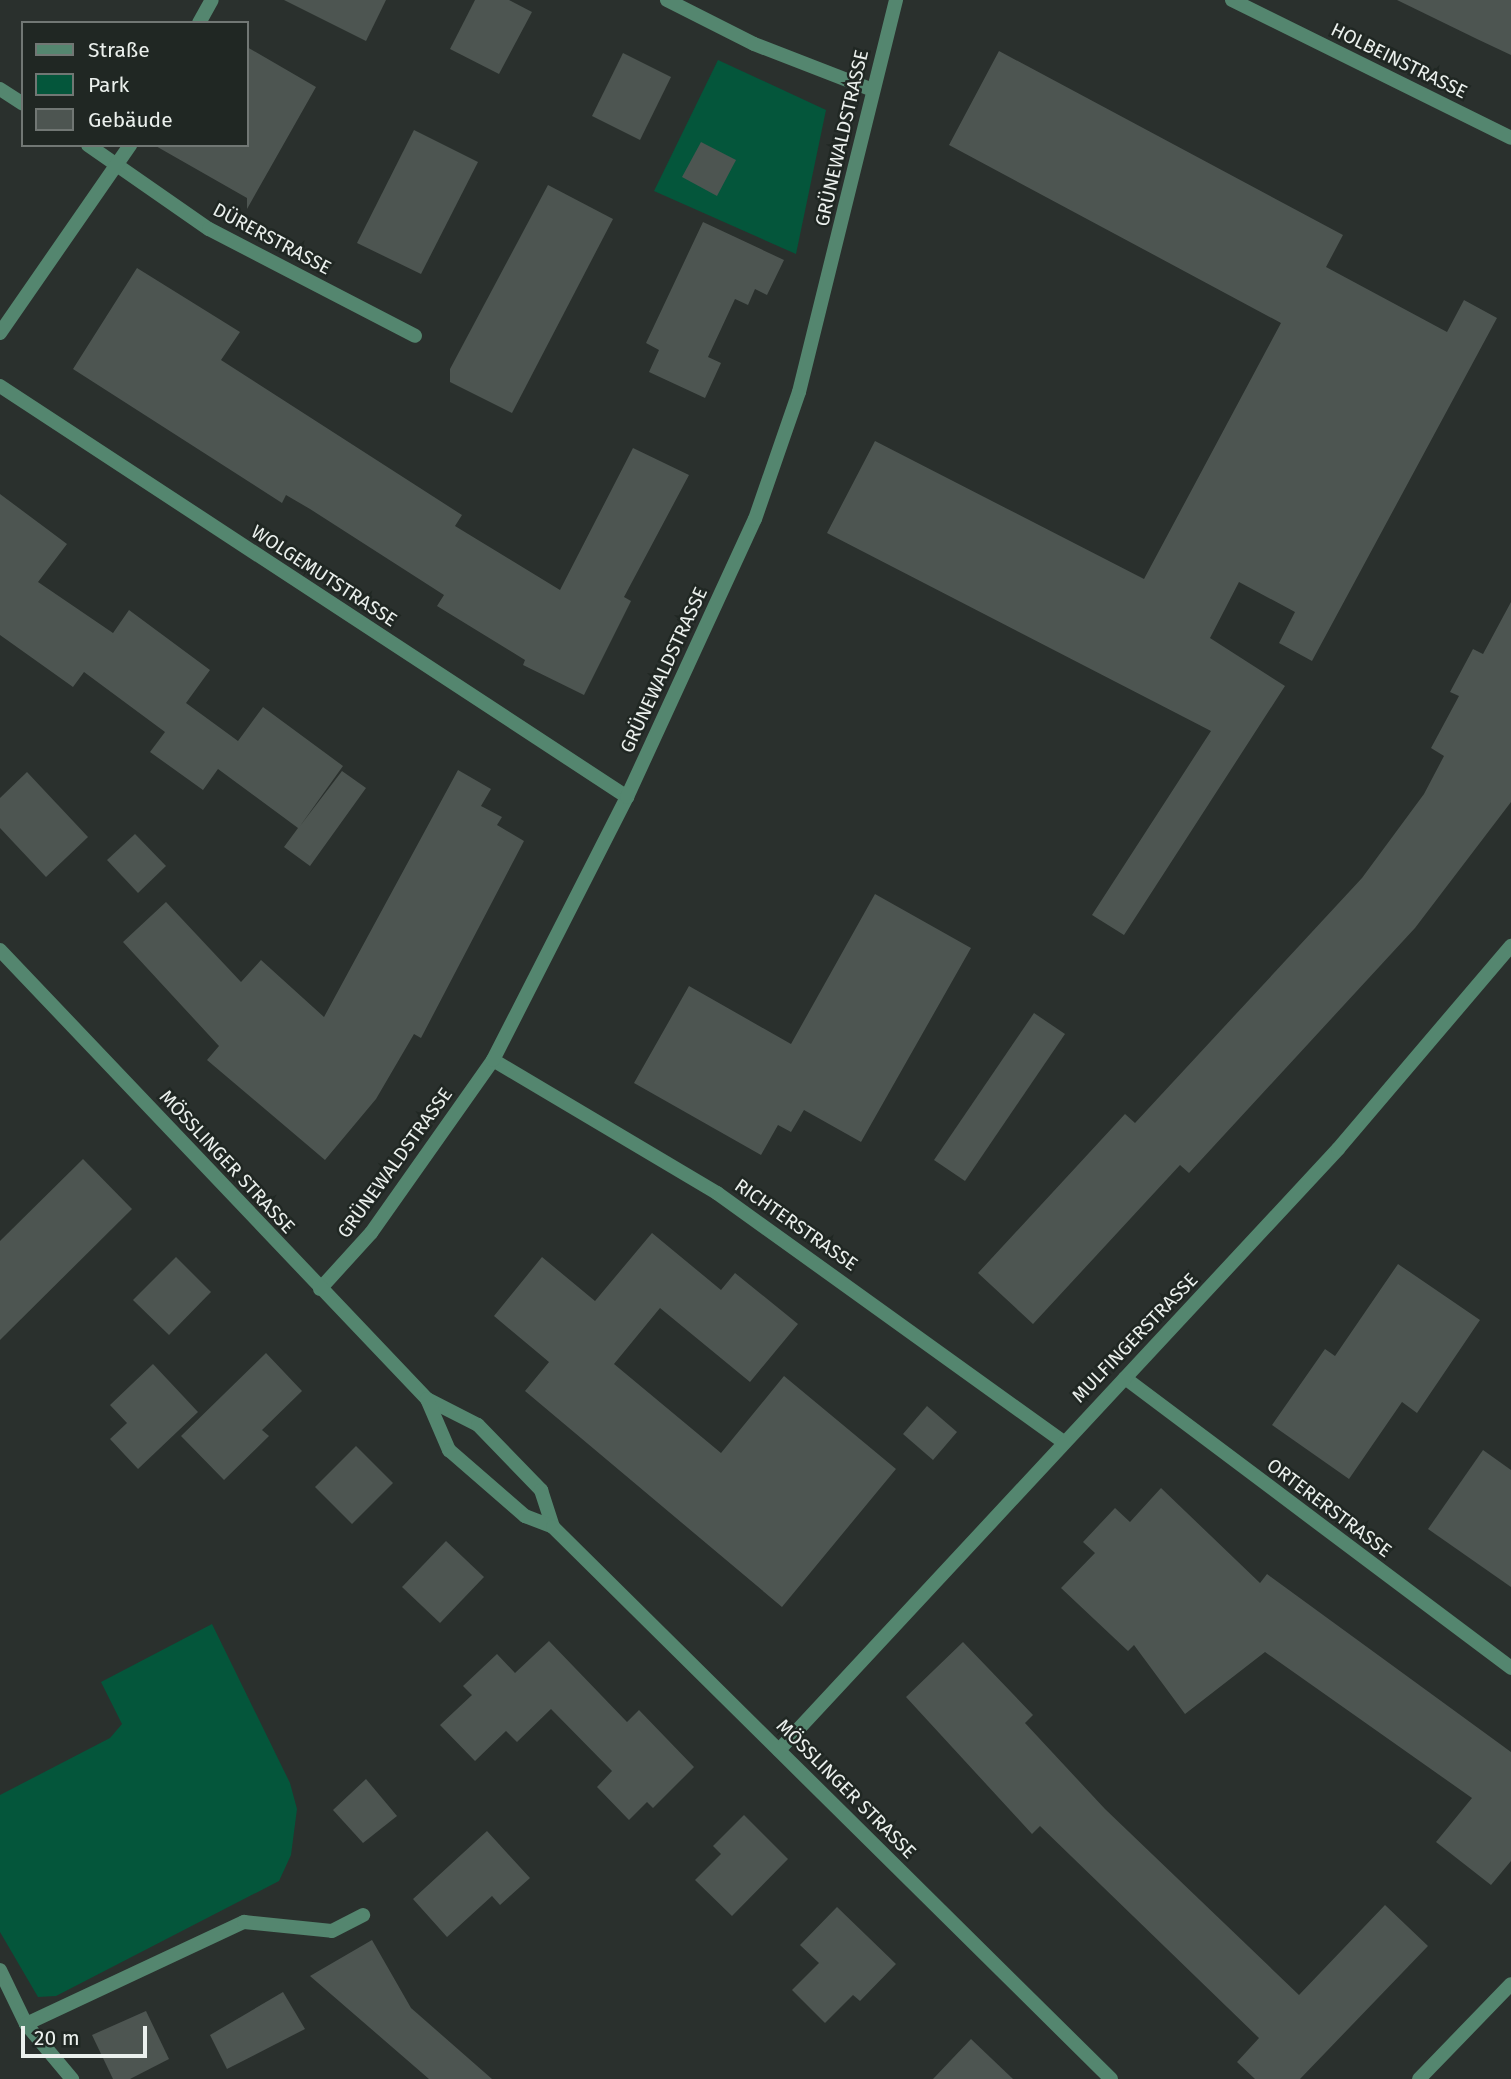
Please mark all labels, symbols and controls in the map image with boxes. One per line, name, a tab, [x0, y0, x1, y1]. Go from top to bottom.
street label: HOLBEINSTRASSE	[1327, 18, 1471, 104]
legend	[21, 21, 248, 147]
text: Straße	[88, 37, 150, 63]
street label: GRÜNEWALDSTRASSE	[811, 48, 873, 228]
text: Park	[88, 72, 129, 98]
text: Gebäude	[88, 107, 173, 133]
street label: DÜRERSTRASSE	[209, 198, 335, 280]
street label: WOLGEMUTSTRASSE	[247, 520, 401, 632]
street label: GRÜNEWALDSTRASSE	[616, 584, 712, 756]
street label: GRÜNEWALDSTRASSE	[333, 1083, 457, 1243]
street label: MÖSSLINGER STRASSE	[155, 1086, 299, 1238]
street label: RICHTERSTRASSE	[730, 1174, 862, 1276]
street label: MULFINGERSTRASSE	[1067, 1269, 1203, 1407]
street label: ORTERERSTRASSE	[1262, 1454, 1396, 1562]
street label: MÖSSLINGER STRASSE	[772, 1715, 920, 1863]
scale bar	[24, 2012, 150, 2056]
text: 20 m	[34, 2025, 80, 2051]

